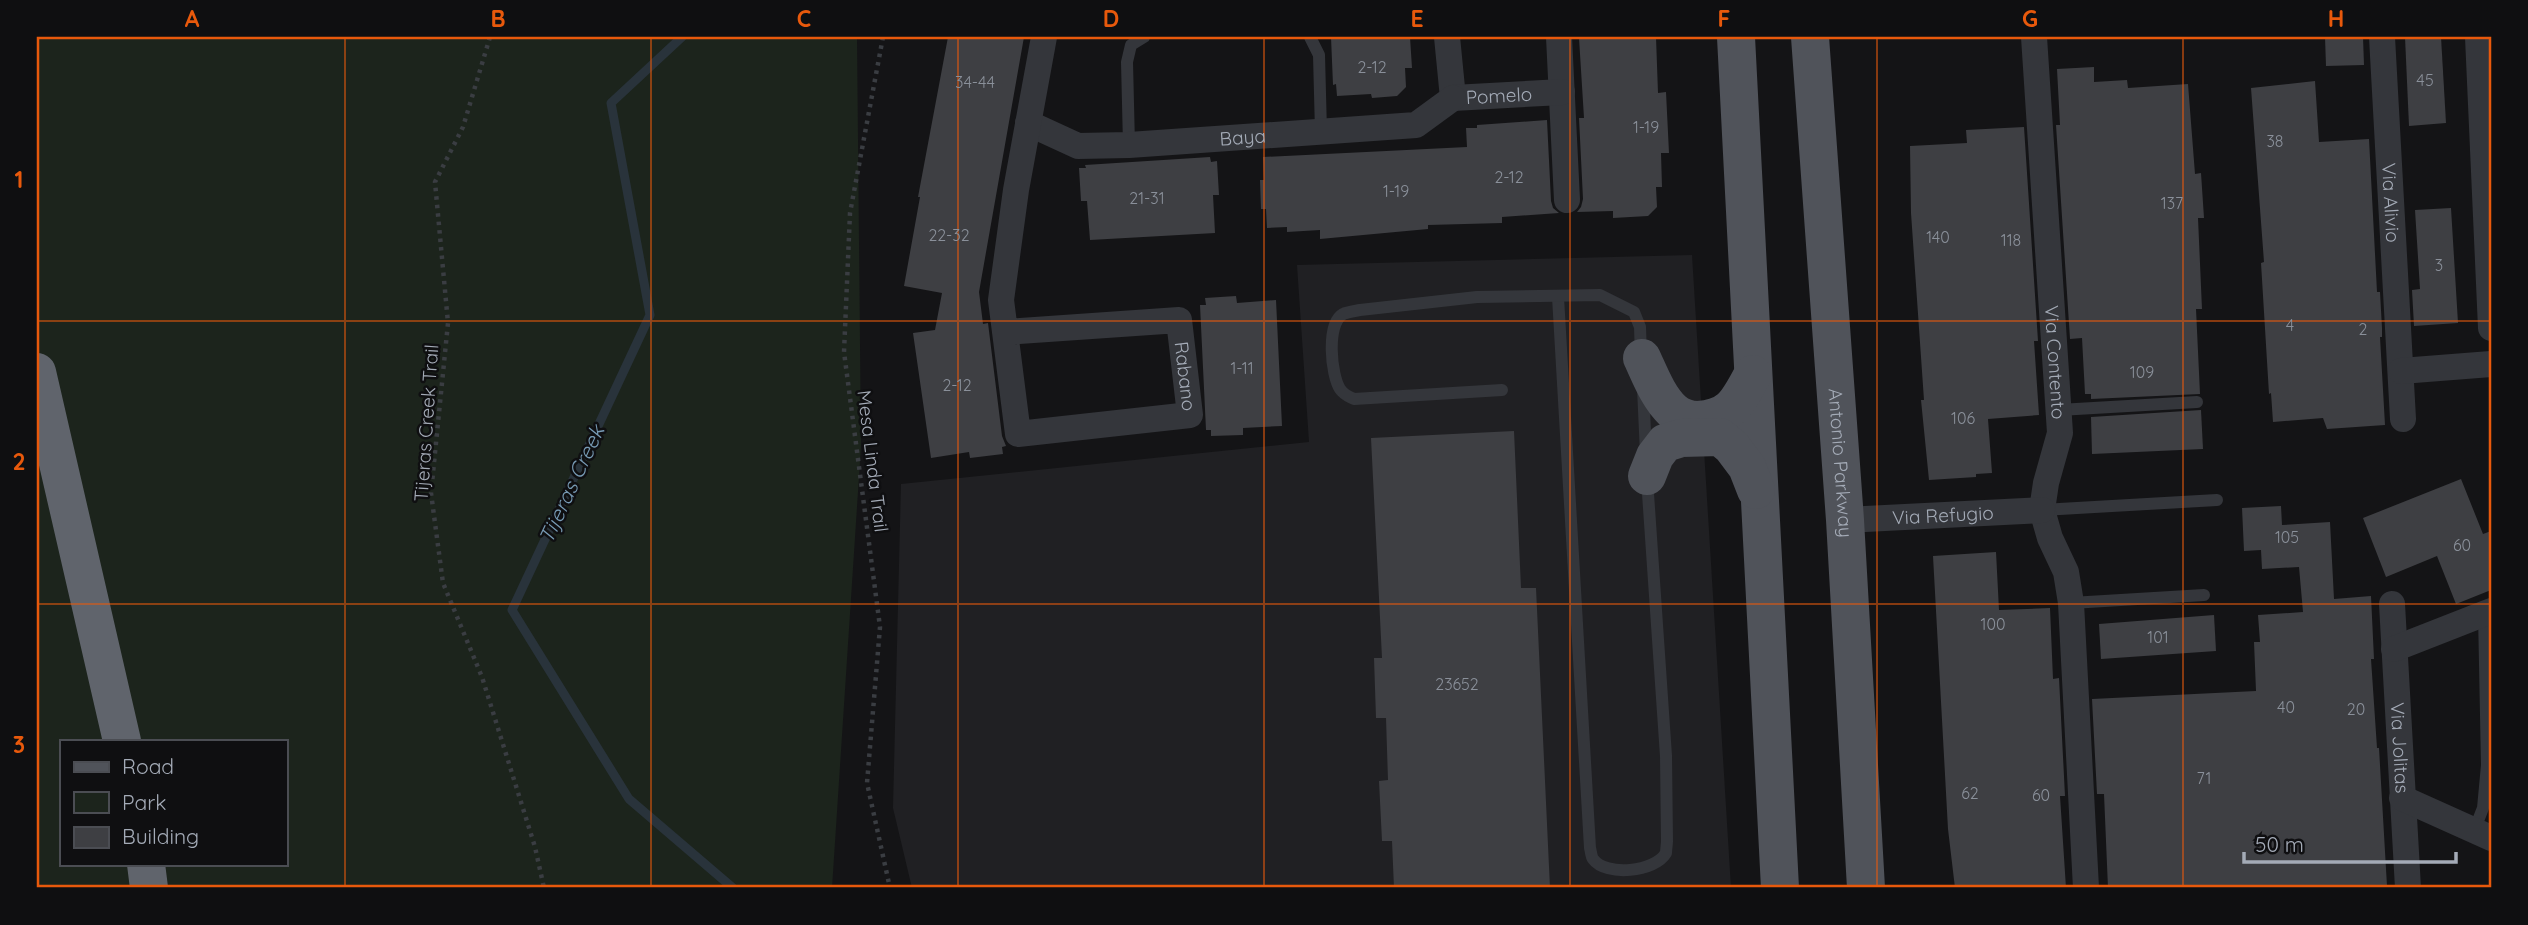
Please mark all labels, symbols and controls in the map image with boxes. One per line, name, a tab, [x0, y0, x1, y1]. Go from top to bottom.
text: A	[185, 4, 200, 33]
text: B	[490, 4, 506, 33]
text: C	[797, 4, 811, 33]
text: D	[1103, 4, 1119, 33]
text: E	[1410, 4, 1424, 33]
text: F	[1718, 4, 1730, 33]
text: G	[2022, 4, 2038, 33]
text: H	[2328, 4, 2344, 33]
house number: 2-12	[1357, 57, 1387, 77]
house number: 45	[2416, 70, 2434, 90]
house number: 34-44	[955, 72, 995, 92]
street label: Pomelo	[1465, 82, 1533, 109]
house number: 1-19	[1633, 117, 1659, 137]
street label: Baya	[1219, 124, 1267, 151]
house number: 38	[2266, 131, 2284, 151]
street label: Via Alivio	[2377, 162, 2405, 243]
text: 1	[15, 165, 23, 194]
house number: 2-12	[1494, 167, 1524, 187]
house number: 1-19	[1383, 181, 1409, 201]
house number: 21-31	[1129, 188, 1165, 208]
house number: 137	[2161, 193, 2183, 213]
house number: 22-32	[928, 225, 970, 245]
house number: 140	[1926, 227, 1950, 247]
house number: 118	[2001, 230, 2021, 250]
house number: 3	[2435, 255, 2443, 275]
street label: Via Contento	[2040, 305, 2071, 420]
house number: 4	[2286, 315, 2294, 335]
house number: 2	[2359, 319, 2368, 339]
street label: Rabano	[1170, 340, 1201, 412]
street label: Tijeras Creek Trail	[409, 344, 443, 502]
house number: 1-11	[1230, 358, 1254, 378]
house number: 109	[2130, 362, 2154, 382]
house number: 2-12	[942, 375, 972, 395]
street label: Antonio Parkway	[1823, 387, 1858, 538]
street label: Mesa Linda Trail	[852, 389, 894, 533]
house number: 106	[1951, 408, 1975, 428]
water label: Tijeras Creek	[532, 419, 610, 547]
text: 2	[12, 447, 26, 476]
street label: Via Refugio	[1891, 500, 1994, 530]
house number: 105	[2275, 527, 2299, 547]
house number: 60	[2453, 535, 2471, 555]
house number: 100	[1981, 614, 2005, 634]
house number: 101	[2147, 627, 2169, 647]
house number: 23652	[1435, 674, 1479, 694]
house number: 40	[2277, 697, 2295, 717]
house number: 20	[2347, 699, 2365, 719]
street label: Via Jolitas	[2386, 702, 2415, 794]
text: 3	[13, 730, 25, 759]
legend	[60, 740, 287, 866]
text: Road	[122, 753, 174, 779]
house number: 71	[2197, 768, 2211, 788]
house number: 62	[1961, 783, 1979, 803]
house number: 60	[2032, 785, 2050, 805]
text: Park	[122, 789, 166, 815]
scale bar	[2244, 820, 2456, 864]
text: Building	[122, 823, 199, 849]
text: 50 m	[2255, 831, 2304, 857]

